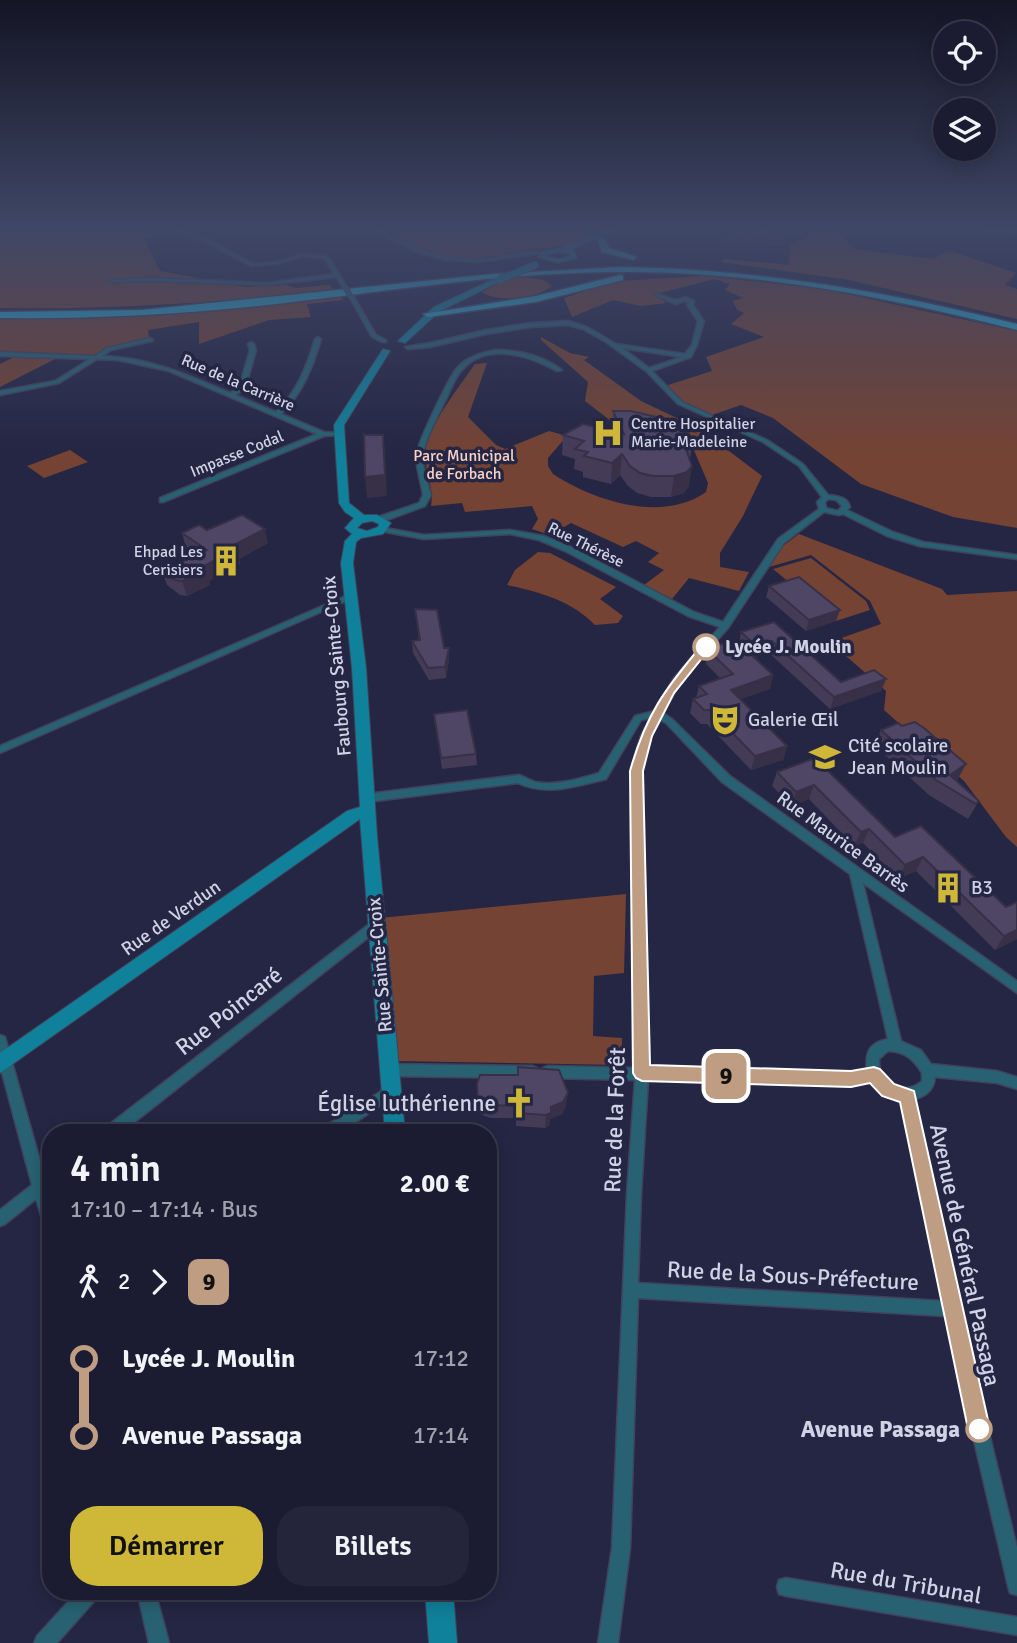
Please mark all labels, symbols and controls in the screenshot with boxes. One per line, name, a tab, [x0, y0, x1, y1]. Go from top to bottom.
map controls	[933, 21, 996, 161]
button: locate	[933, 21, 996, 84]
button: layers	[933, 98, 996, 161]
street label: Rue de la Carrière	[178, 350, 298, 416]
place label: Centre Hospitalier Marie-Madeleine	[631, 414, 756, 452]
hospital icon: Centre Hospitalier Marie-Madeleine	[591, 416, 625, 450]
street label: Impasse Codal	[187, 426, 287, 482]
park label: Parc Municipal de Forbach	[413, 446, 515, 484]
street label: Rue Thérèse	[544, 518, 628, 572]
place label: Ehpad Les Cerisiers	[134, 542, 203, 580]
building icon: Ehpad Les Cerisiers	[209, 544, 243, 578]
street label: Faubourg Sainte-Croix	[317, 575, 357, 757]
marker: Lycée J. Moulin	[693, 634, 719, 660]
place label: Lycée J. Moulin	[725, 635, 852, 659]
theatre icon: Galerie Œil	[708, 703, 742, 737]
place label: Galerie Œil	[748, 708, 839, 732]
place label: Cité scolaire Jean Moulin	[848, 734, 948, 780]
school or university icon: Cité scolaire Jean Moulin	[808, 740, 842, 774]
street label: Rue Maurice Barrès	[772, 786, 914, 898]
building icon: B3	[931, 871, 965, 905]
street label: Rue de Verdun	[117, 875, 225, 961]
place label: B3	[971, 876, 993, 900]
street label: Rue Sainte-Croix	[362, 896, 398, 1033]
street label: Rue Poincaré	[170, 960, 288, 1062]
street label: Rue de la Forêt	[598, 1047, 632, 1193]
line badge: 9	[703, 1053, 749, 1099]
text: 9	[720, 1061, 732, 1091]
church icon: Église luthérienne	[502, 1086, 536, 1120]
place label: Église luthérienne	[317, 1089, 496, 1118]
street label: Avenue de Général Passaga	[923, 1121, 1007, 1389]
text: 4 min	[70, 1145, 161, 1192]
text: 2.00 €	[400, 1168, 469, 1200]
text: 17:10 – 17:14 · Bus	[70, 1195, 258, 1224]
street label: Rue de la Sous-Préfecture	[666, 1255, 920, 1297]
icon: walk	[70, 1263, 108, 1301]
icon: forward	[140, 1263, 178, 1301]
text: 2	[118, 1267, 130, 1296]
text: 9	[202, 1267, 215, 1297]
text: Lycée J. Moulin	[122, 1343, 295, 1375]
text: 17:12	[413, 1344, 469, 1373]
place label: Avenue Passaga	[801, 1415, 960, 1444]
marker: Avenue Passaga	[966, 1416, 992, 1442]
text: Avenue Passaga	[122, 1420, 302, 1452]
text: 17:14	[413, 1421, 469, 1450]
button: Démarrer	[70, 1506, 263, 1586]
button: Billets	[277, 1506, 469, 1586]
street label: Rue du Tribunal	[828, 1555, 984, 1611]

